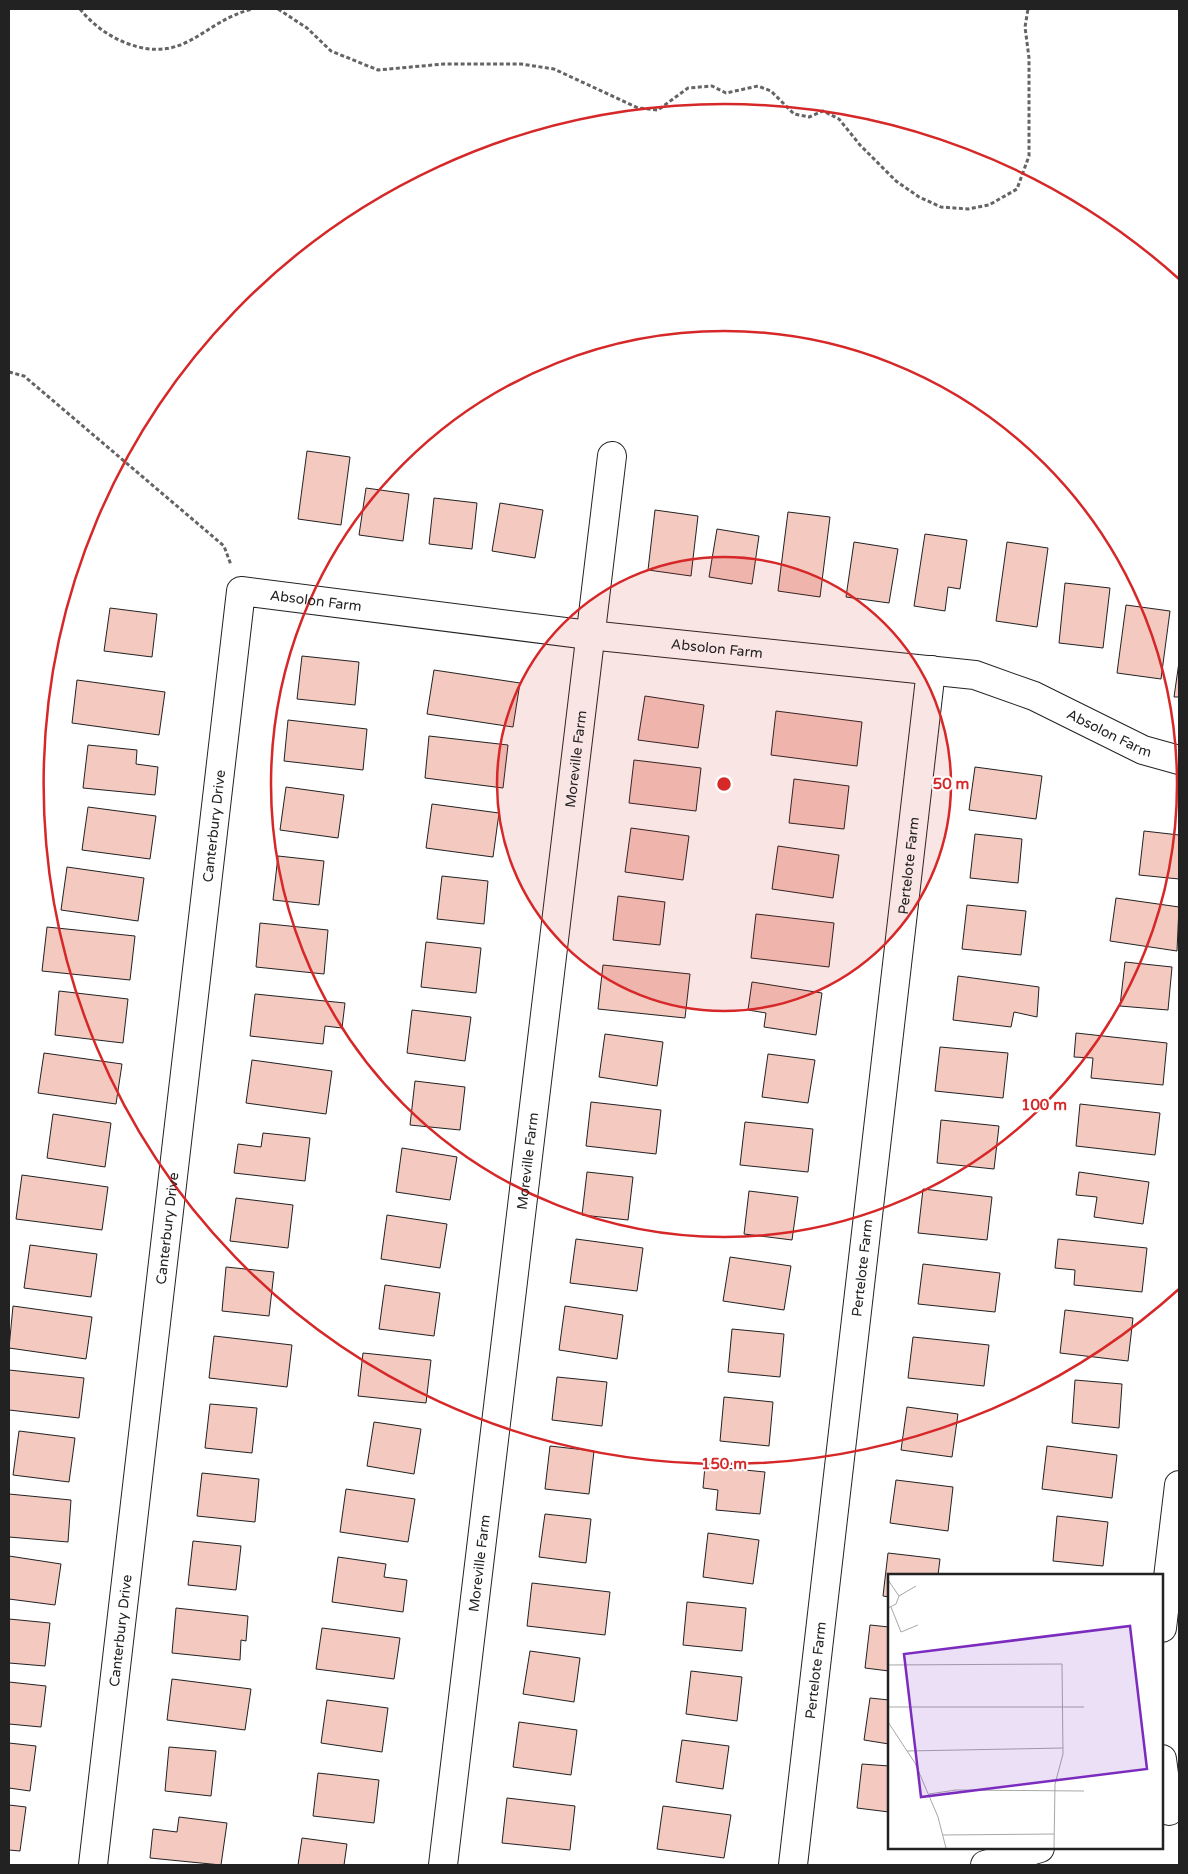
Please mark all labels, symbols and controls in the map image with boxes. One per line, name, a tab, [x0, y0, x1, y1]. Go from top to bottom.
street label: Absolon Farm	[269, 587, 363, 615]
street label: Absolon Farm	[670, 636, 764, 662]
street label: Absolon Farm	[1064, 706, 1153, 761]
street label: Moreville Farm	[562, 709, 590, 809]
street label: Canterbury Drive	[199, 769, 229, 883]
centre of rings	[715, 775, 733, 793]
text: 50 m	[933, 775, 969, 793]
street label: Pertelote Farm	[895, 816, 923, 915]
text: 100 m	[1021, 1096, 1067, 1114]
street label: Moreville Farm	[514, 1111, 542, 1211]
street label: Canterbury Drive	[153, 1171, 182, 1285]
street label: Pertelote Farm	[848, 1218, 877, 1318]
text: 150 m	[701, 1455, 747, 1473]
street label: Moreville Farm	[465, 1514, 494, 1613]
street label: Canterbury Drive	[106, 1573, 136, 1688]
inset map	[888, 1574, 1163, 1849]
street label: Pertelote Farm	[802, 1621, 830, 1720]

